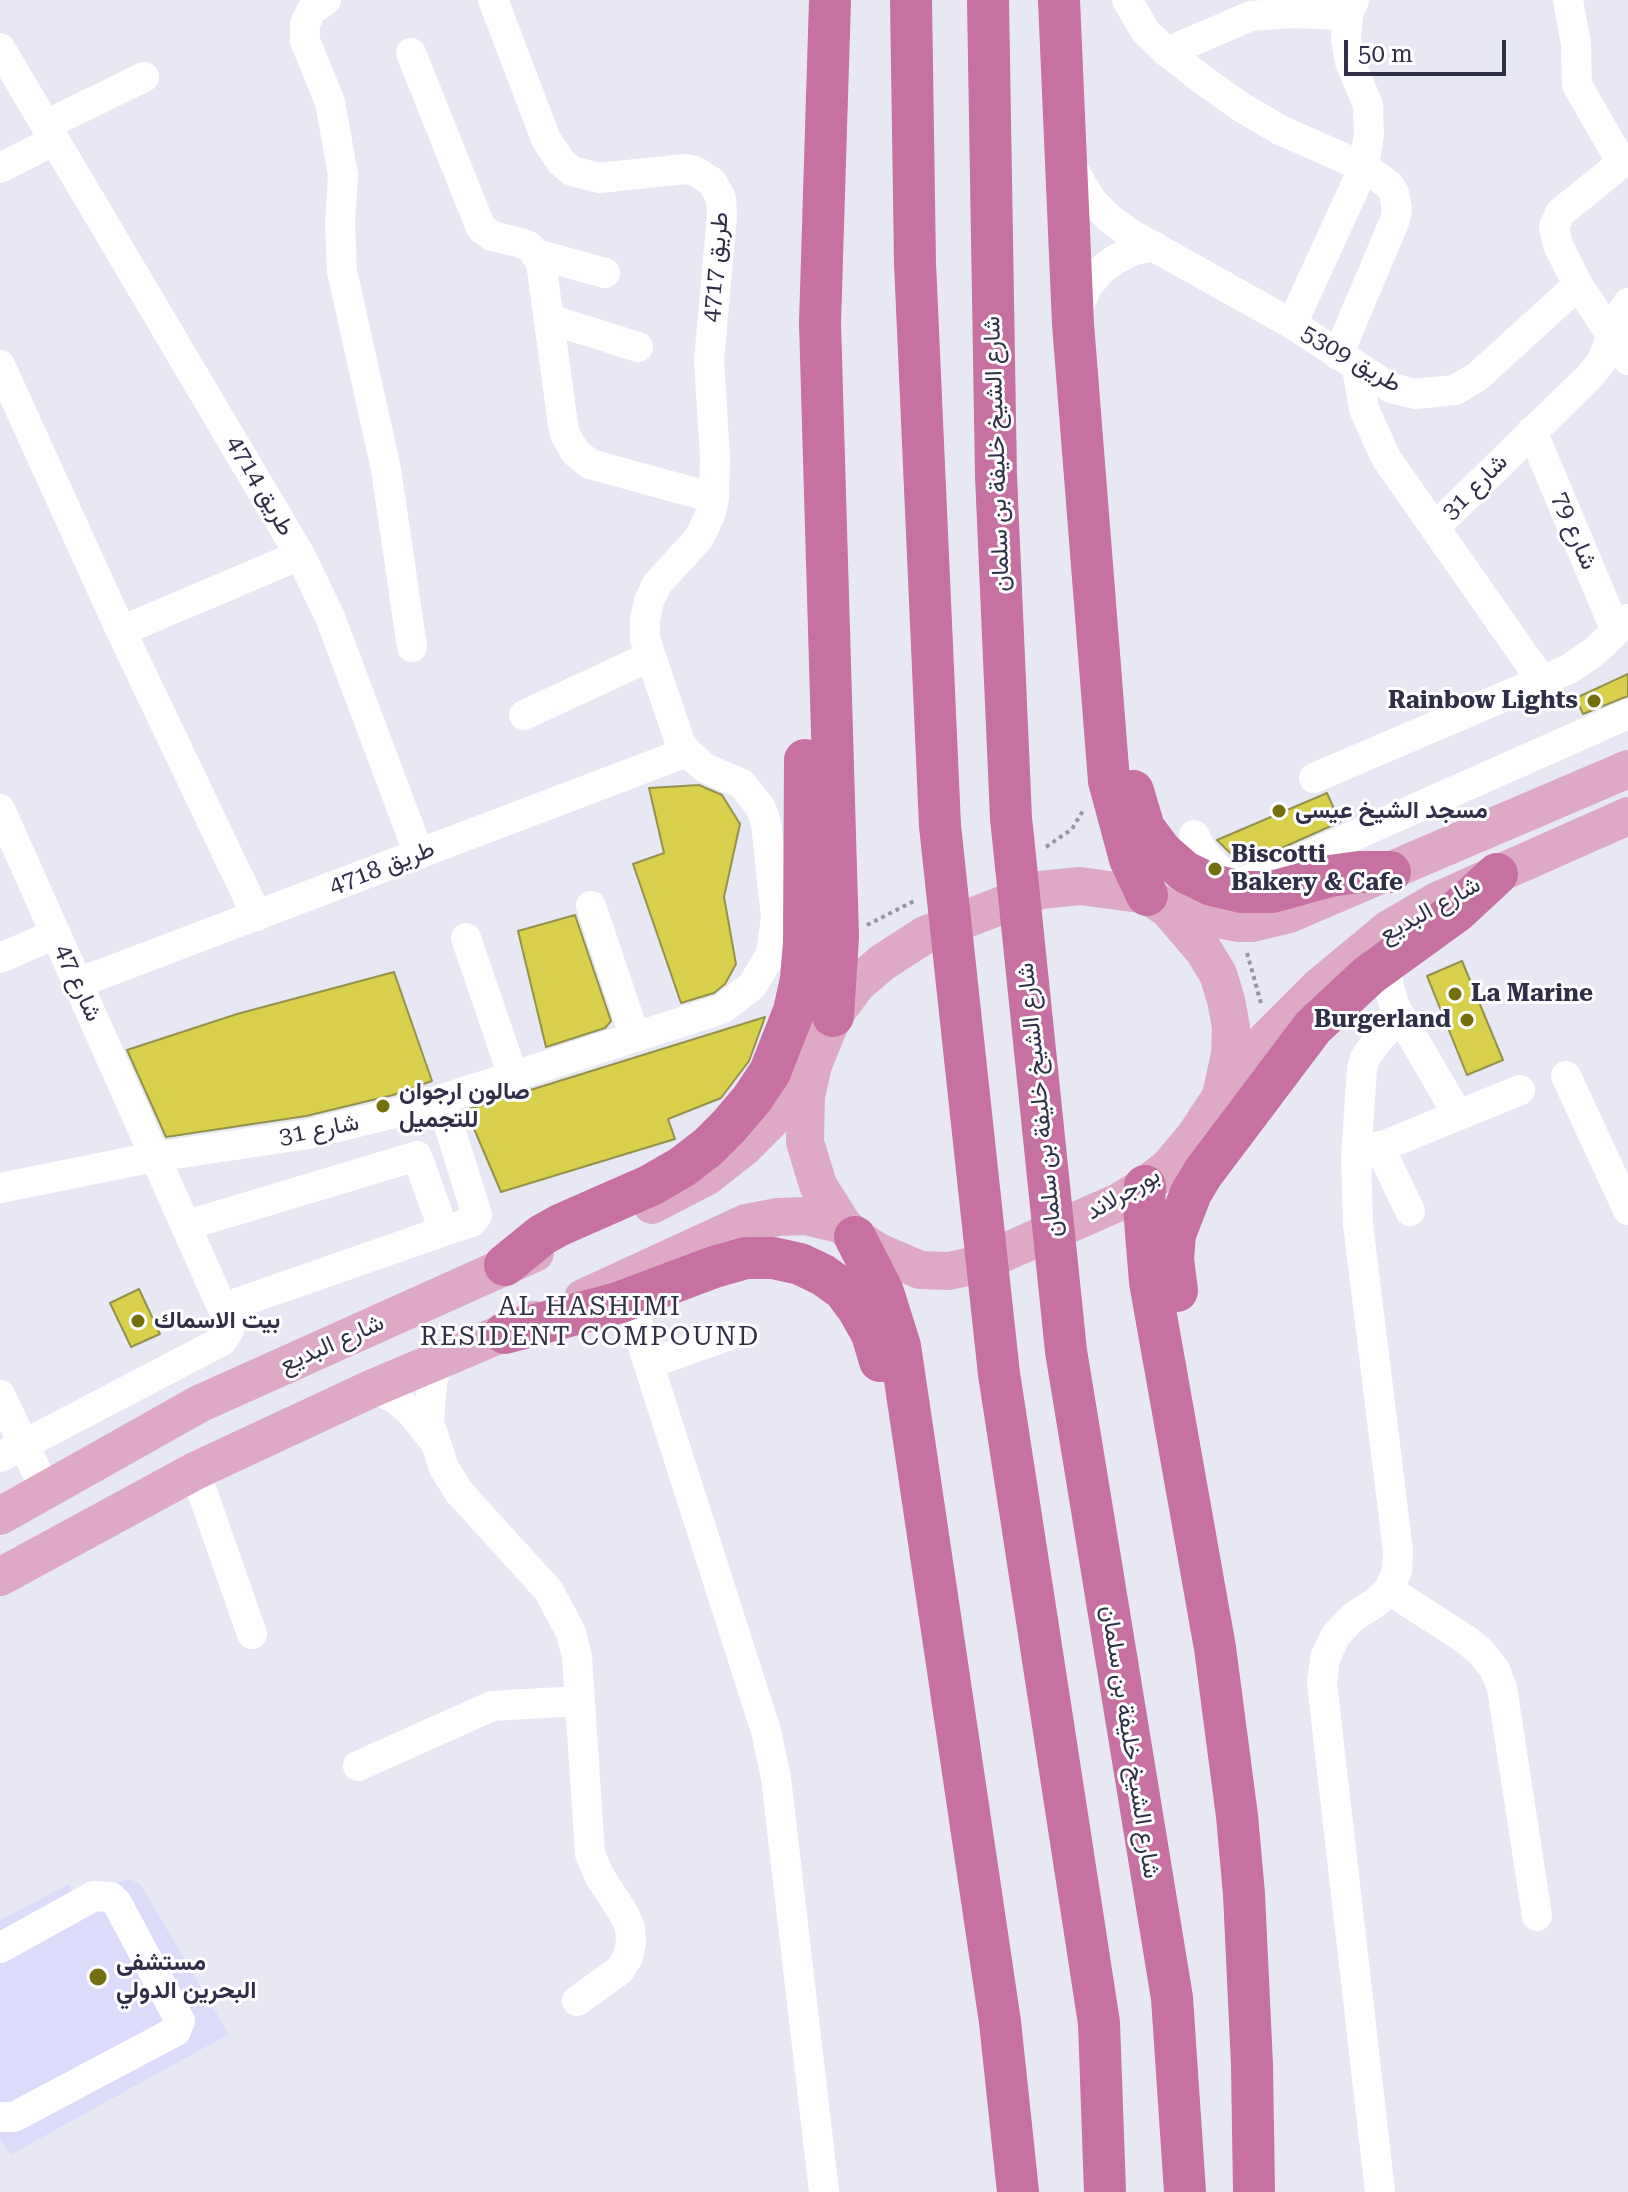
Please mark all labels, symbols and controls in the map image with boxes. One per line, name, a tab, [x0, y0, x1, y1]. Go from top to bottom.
scale bar	[1348, 24, 1510, 74]
text: 50 m	[1358, 40, 1413, 68]
street label: طريق 4717	[697, 211, 735, 323]
street label: شارع الشيخ خليفة بن سلمان	[978, 316, 1016, 592]
street label: طريق 5309	[1296, 319, 1406, 399]
street label: طريق 4714	[220, 431, 300, 541]
street label: شارع 31	[1436, 448, 1514, 526]
street label: شارع 79	[1545, 488, 1603, 574]
place label: Rainbow Lights	[1388, 687, 1578, 715]
marker: Rainbow Lights	[1585, 692, 1603, 710]
place label: مسجد الشيخ عيسى	[1295, 797, 1488, 825]
marker: مسجد الشيخ عيسى	[1270, 802, 1288, 820]
street label: طريق 4718	[325, 835, 439, 901]
place label: Biscotti Bakery & Cafe	[1231, 841, 1403, 897]
marker: Biscotti Bakery & Cafe	[1206, 860, 1224, 878]
street label: شارع البديع	[1374, 870, 1486, 950]
street label: شارع 47	[48, 940, 108, 1026]
street label: شارع الشيخ خليفة بن سلمان	[1011, 961, 1069, 1239]
place label: La Marine	[1471, 980, 1593, 1008]
marker: La Marine	[1446, 985, 1464, 1003]
place label: Burgerland	[1314, 1006, 1451, 1034]
marker: Burgerland	[1458, 1011, 1476, 1029]
place label: صالون ارجوان للتجميل	[399, 1078, 530, 1134]
marker: صالون ارجوان للتجميل	[374, 1097, 392, 1115]
street label: شارع 31	[276, 1108, 362, 1152]
street label: بورجرلاند	[1081, 1161, 1165, 1227]
district label: AL HASHIMI RESIDENT COMPOUND	[420, 1291, 760, 1352]
place label: بيت الاسماك	[154, 1307, 280, 1335]
street label: شارع البديع	[275, 1308, 389, 1380]
marker: بيت الاسماك	[129, 1312, 147, 1330]
street label: شارع الشيخ خليفة بن سلمان	[1094, 1604, 1166, 1880]
place label: مستشفى البحرين الدولي	[116, 1949, 256, 2005]
marker: مستشفى البحرين الدولي	[87, 1966, 109, 1988]

